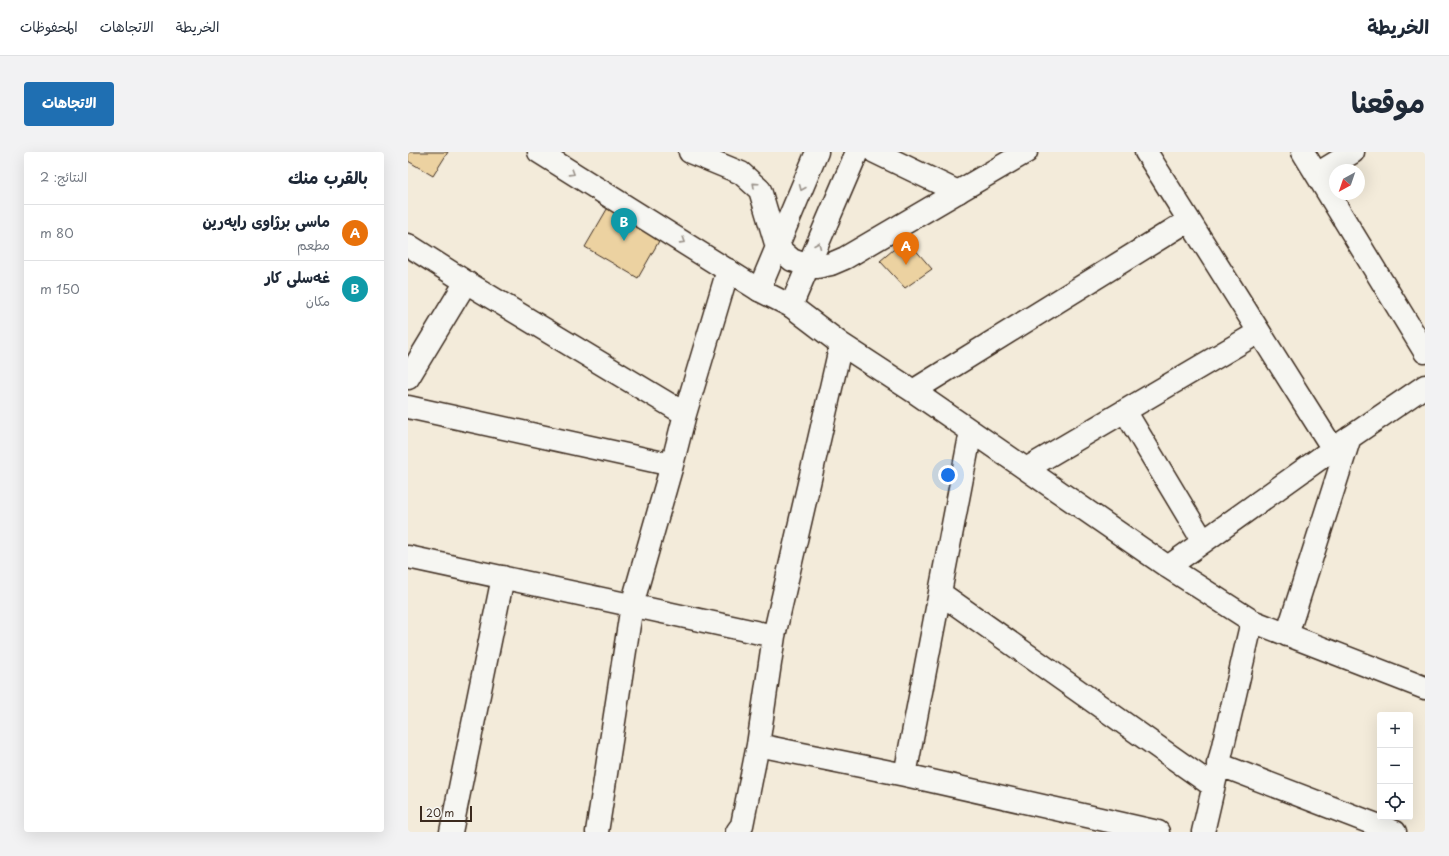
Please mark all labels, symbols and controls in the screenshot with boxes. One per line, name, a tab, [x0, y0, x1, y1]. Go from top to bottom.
text: الخريطة	[1367, 12, 1429, 40]
text: المحفوظات	[20, 16, 78, 37]
text: الاتجاهات	[100, 16, 154, 37]
text: الخريطة	[176, 16, 219, 37]
text: موقعنا	[1351, 80, 1425, 123]
button: الاتجاهات	[24, 82, 114, 126]
text: بالقرب منك	[288, 164, 368, 190]
north arrow	[1329, 164, 1365, 200]
text: النتائج: 2	[40, 167, 87, 186]
one-way arrow	[568, 168, 575, 175]
one-way arrow	[752, 183, 759, 190]
one-way arrow	[799, 183, 807, 191]
pin: B	[611, 208, 637, 241]
text: ماسی برژاوی راپەرین	[203, 209, 330, 232]
text: 80 m	[40, 223, 74, 242]
text: A	[350, 223, 360, 242]
pin: A	[893, 232, 919, 265]
text: مطعم	[297, 235, 330, 254]
one-way arrow	[679, 237, 686, 244]
one-way arrow	[814, 241, 822, 248]
text: غەسلی کار	[265, 265, 330, 288]
text: 150 m	[40, 279, 80, 298]
text: B	[351, 279, 359, 298]
text: مكان	[306, 291, 330, 310]
your location	[938, 465, 958, 485]
map controls	[1377, 712, 1413, 820]
button: +	[1377, 712, 1413, 748]
button: −	[1377, 748, 1413, 784]
button: locate	[1377, 784, 1413, 820]
scale bar	[420, 804, 472, 823]
text: 20 m	[426, 804, 454, 821]

